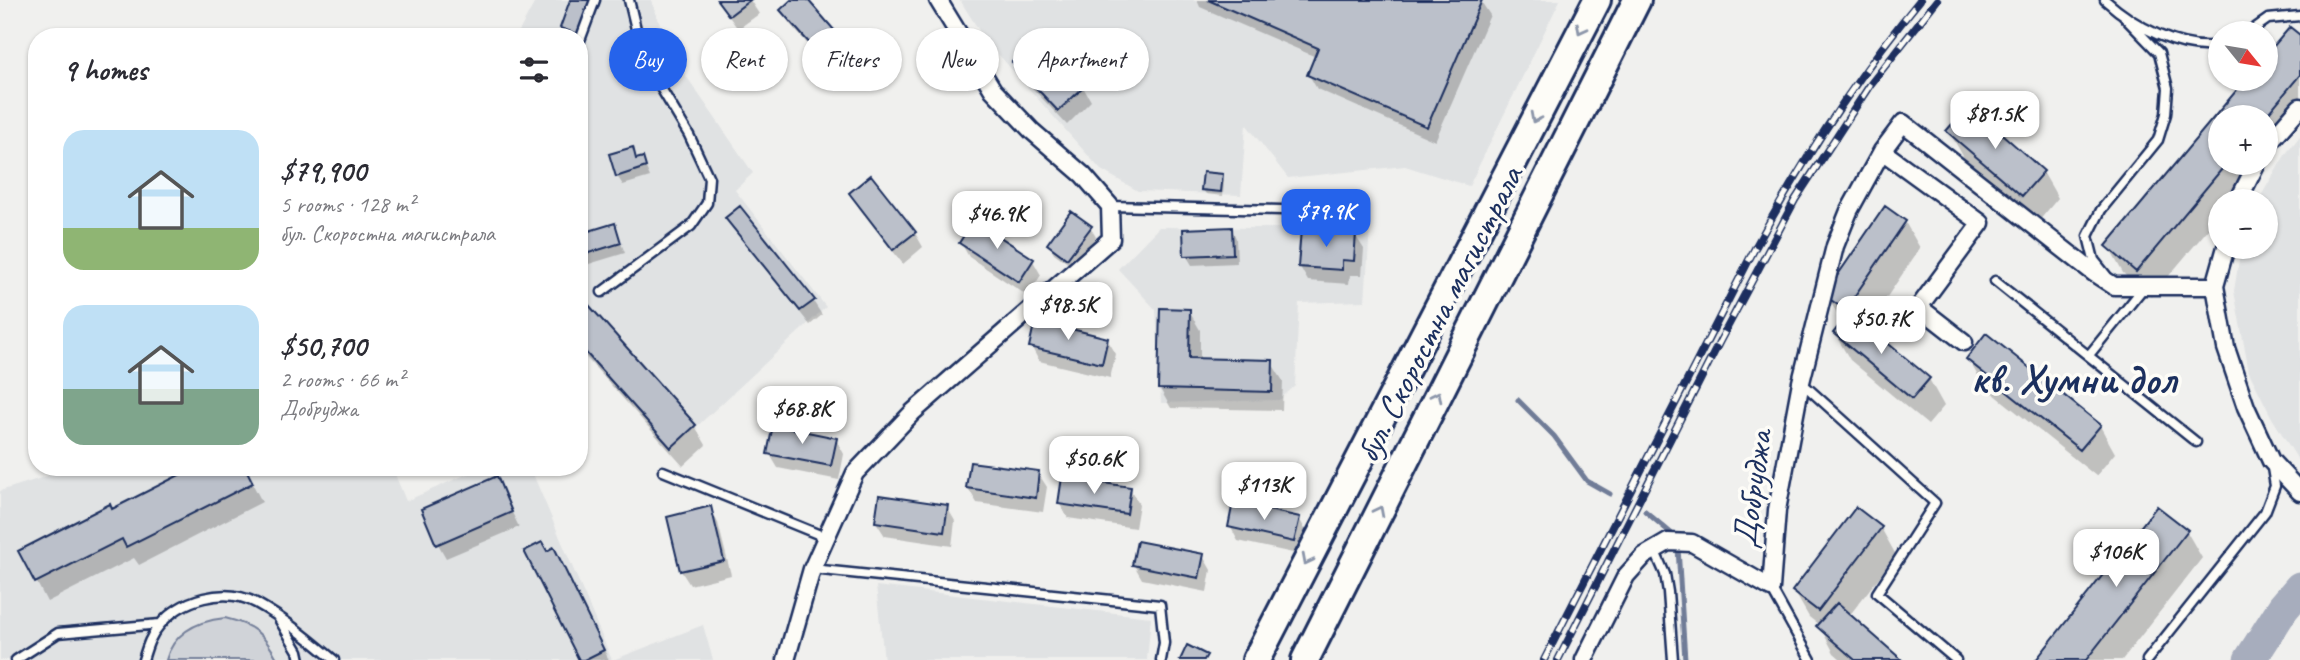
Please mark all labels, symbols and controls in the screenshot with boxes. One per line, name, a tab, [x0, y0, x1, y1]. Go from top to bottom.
north arrow	[2208, 21, 2278, 91]
map controls	[2208, 21, 2278, 259]
one-way arrow	[1576, 22, 1590, 34]
chip: Buy	[609, 28, 687, 91]
chip: Rent	[701, 28, 788, 91]
chip: Filters	[802, 28, 902, 91]
chip: New	[916, 28, 999, 91]
chip: Apartment	[1013, 28, 1149, 91]
text: 9 homes	[63, 51, 147, 89]
icon: filters	[515, 51, 553, 89]
pin: $81.5K	[1938, 92, 2052, 151]
text: $81.5K	[1966, 99, 2024, 128]
button: +	[2208, 105, 2278, 175]
one-way arrow	[1529, 111, 1543, 123]
text: $79,900	[280, 152, 366, 190]
street label: бул. Скоростна магистрала	[1345, 156, 1534, 470]
icon: home	[119, 158, 203, 242]
button: −	[2208, 189, 2278, 259]
text: 5 rooms · 128 m²	[280, 190, 415, 219]
pin: $79.9K	[1269, 190, 1383, 249]
pin: $46.9K	[940, 191, 1054, 251]
text: $79.9K	[1298, 197, 1355, 226]
text: $46.9K	[968, 199, 1026, 228]
text: бул. Скоростна магистрала	[280, 219, 495, 248]
pin: $98.5K	[1011, 282, 1125, 342]
text: $98.5K	[1040, 290, 1097, 319]
pin: $50.7K	[1824, 296, 1938, 356]
text: $50.7K	[1852, 304, 1910, 333]
text: $50,700	[280, 327, 366, 365]
icon: home	[119, 333, 203, 417]
district label: кв. Хумни дол	[1970, 353, 2179, 406]
text: 2 rooms · 66 m²	[280, 365, 404, 394]
pin: $68.8K	[745, 386, 859, 446]
one-way arrow	[1428, 391, 1442, 403]
text: Добруджа	[280, 394, 358, 423]
text: $68.8K	[773, 394, 831, 423]
street label: Добруджа	[1721, 425, 1783, 551]
pin: $50.6K	[1037, 436, 1151, 496]
text: $50.6K	[1065, 444, 1123, 473]
pin: $113K	[1215, 462, 1313, 522]
text: $113K	[1237, 470, 1291, 499]
one-way arrow	[1370, 506, 1384, 518]
pin: $106K	[2067, 530, 2165, 589]
text: $106K	[2089, 537, 2143, 566]
one-way arrow	[1301, 553, 1315, 565]

